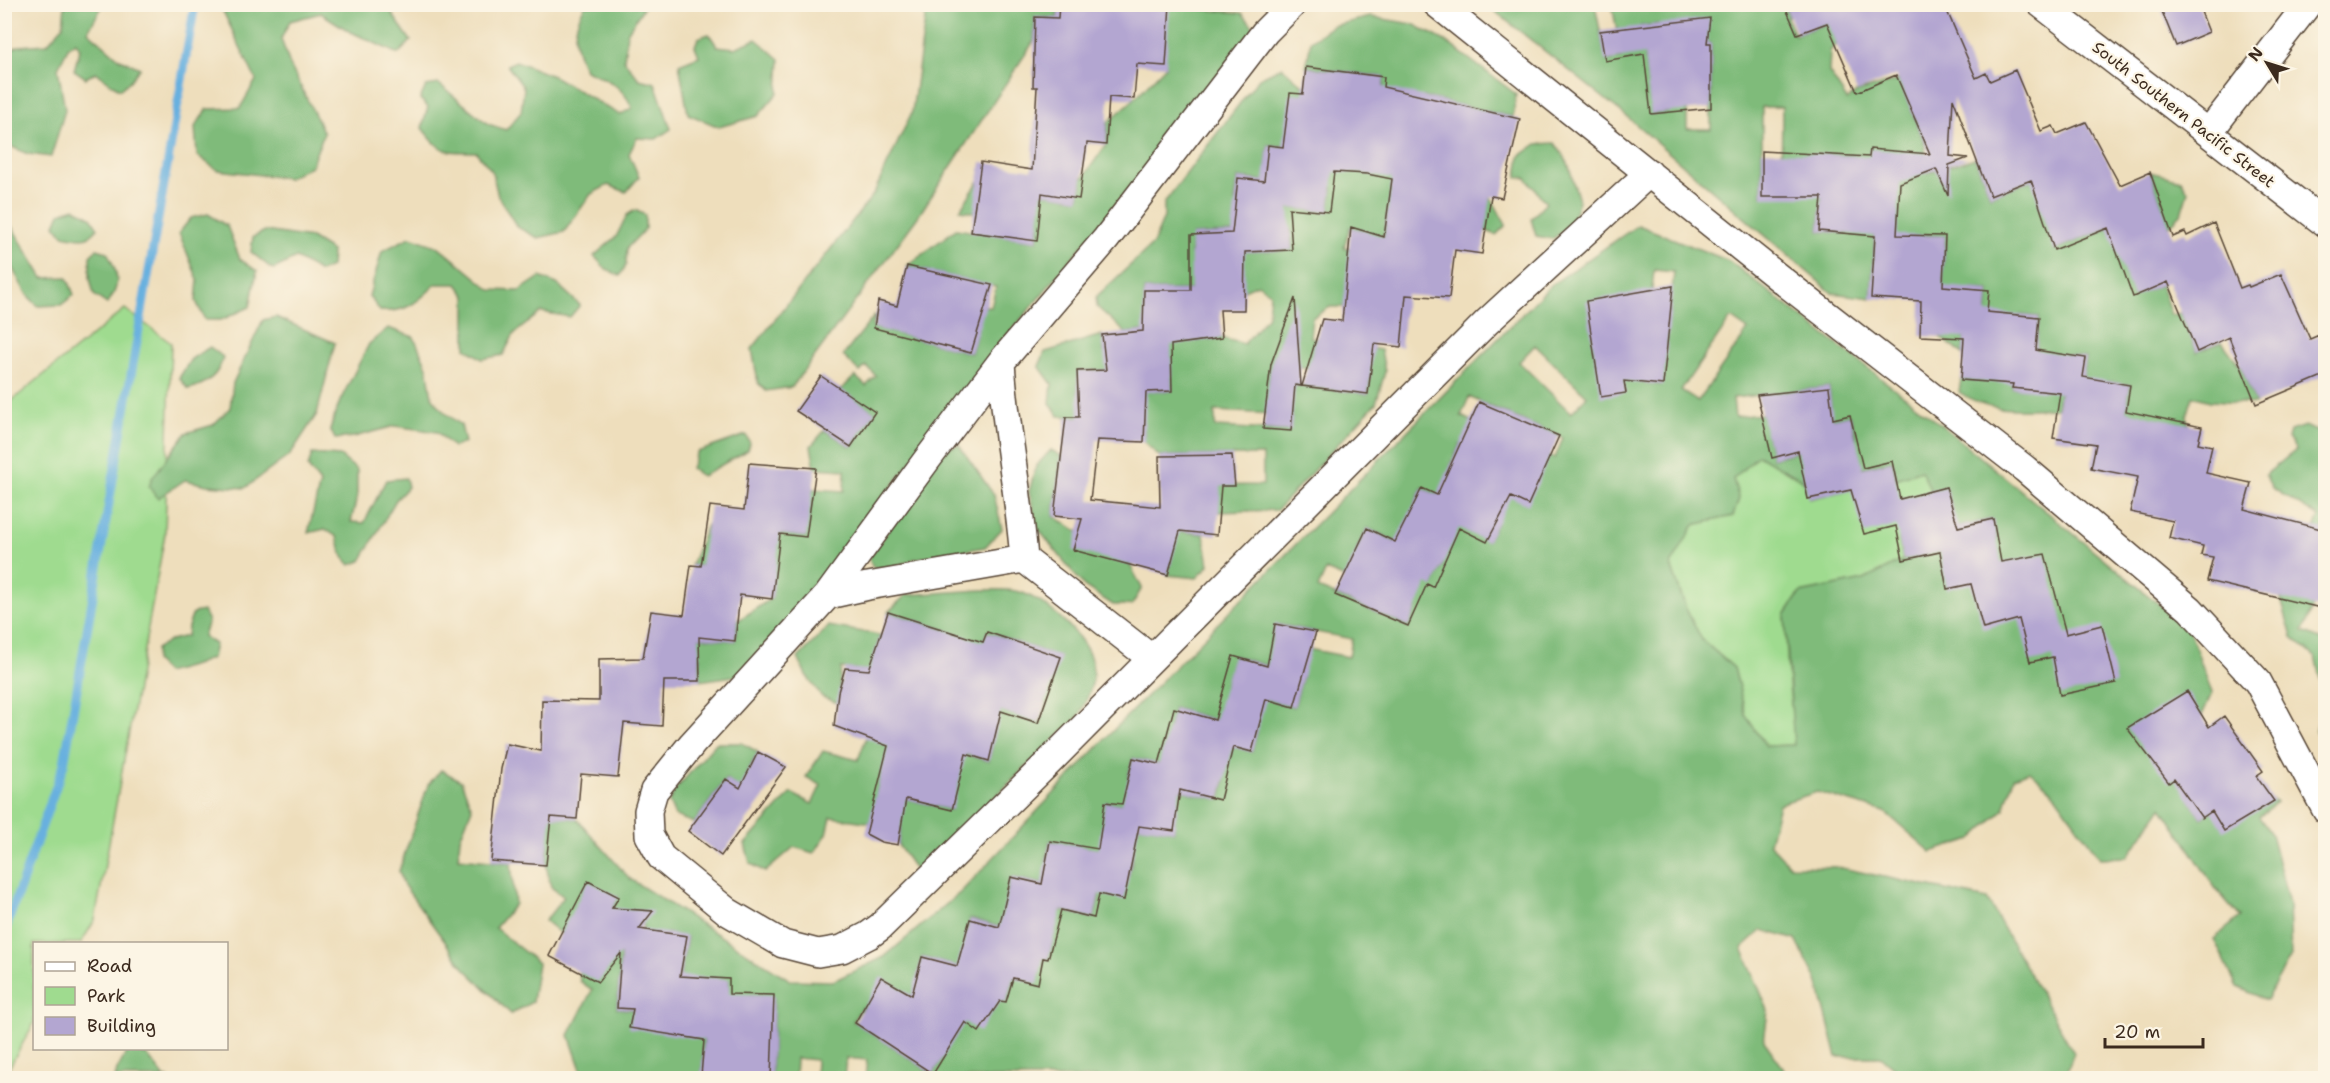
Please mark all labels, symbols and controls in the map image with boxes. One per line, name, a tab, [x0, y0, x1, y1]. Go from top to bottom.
north arrow	[2237, 33, 2297, 93]
street label: South Southern Pacific Street	[2088, 37, 2279, 192]
text: N	[2243, 43, 2268, 66]
legend	[33, 942, 228, 1050]
text: Road	[87, 954, 132, 978]
text: Park	[87, 984, 126, 1008]
scale bar	[2105, 1011, 2202, 1049]
text: Building	[87, 1014, 156, 1038]
text: 20 m	[2114, 1020, 2160, 1044]

